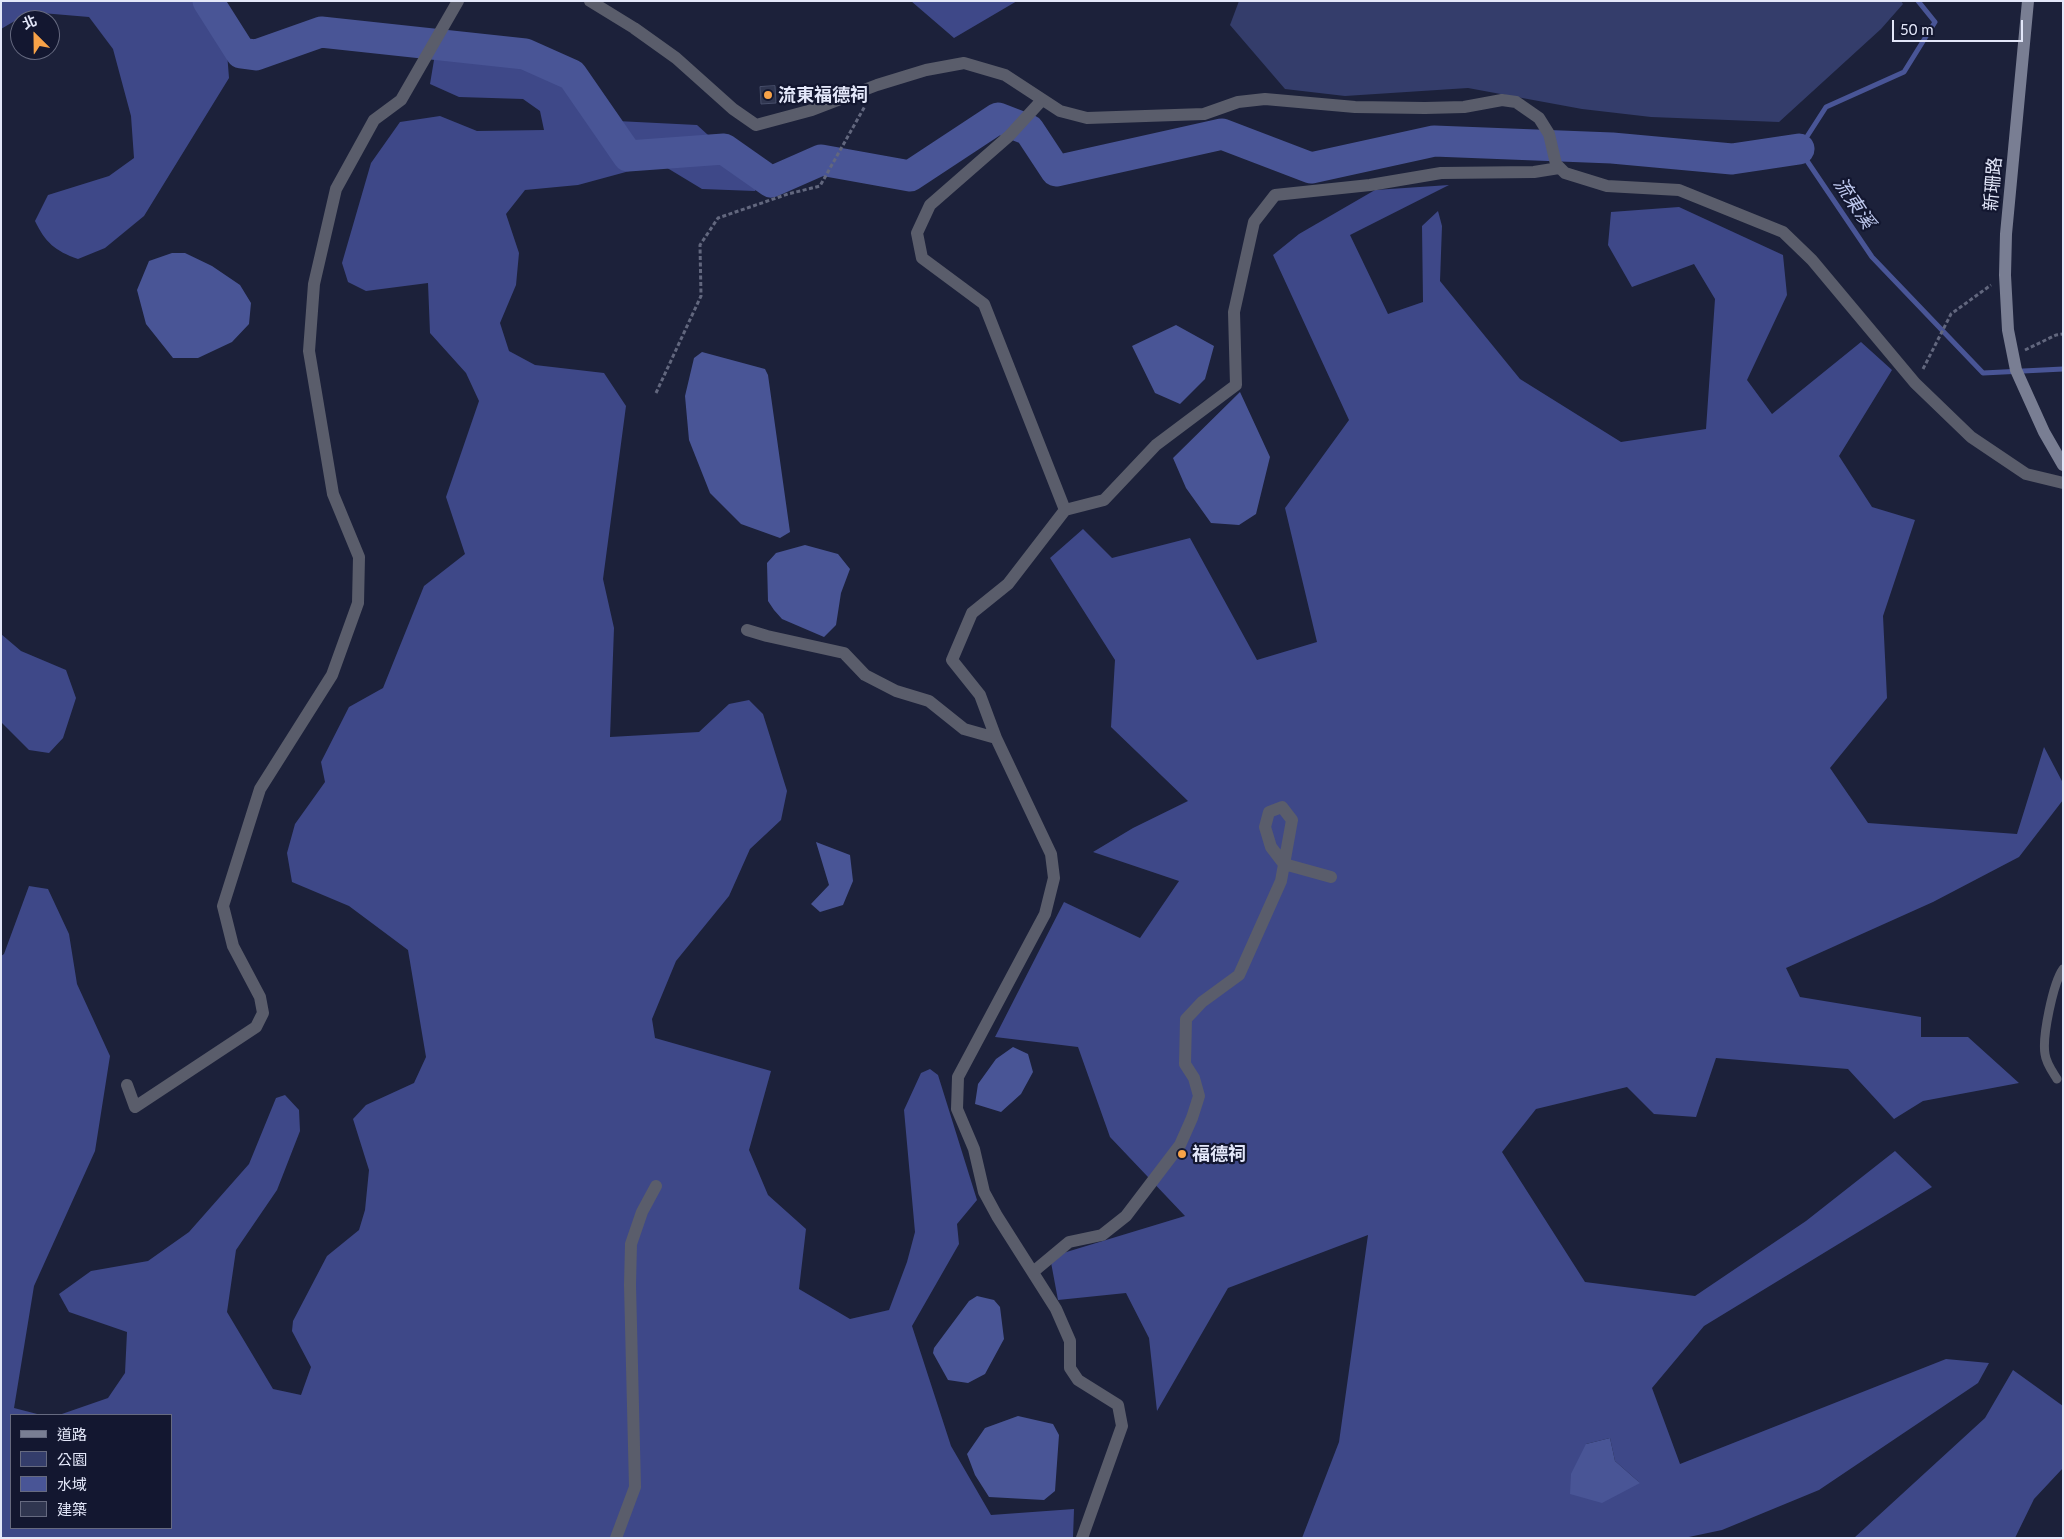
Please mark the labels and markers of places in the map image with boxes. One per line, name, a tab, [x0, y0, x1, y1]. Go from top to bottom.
place label: 流東福德祠	[778, 84, 868, 106]
marker: 流東福德祠	[762, 89, 774, 101]
place label: 福德祠	[1192, 1143, 1246, 1165]
marker: 福德祠	[1176, 1148, 1188, 1160]

